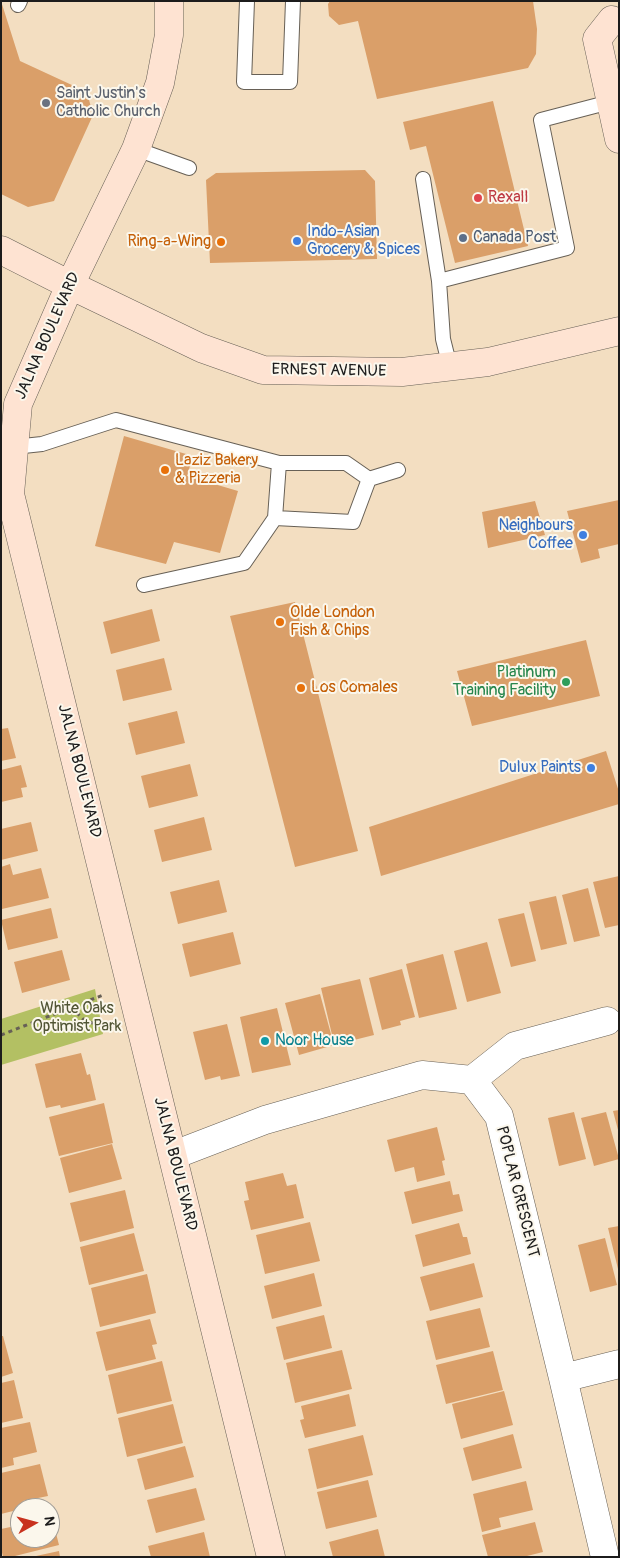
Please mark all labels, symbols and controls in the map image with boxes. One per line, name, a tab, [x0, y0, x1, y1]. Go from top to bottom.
place label: Saint Justin's Catholic Church	[56, 84, 160, 122]
marker: Saint Justin's Catholic Church	[40, 97, 52, 109]
place label: Rexall	[488, 188, 528, 208]
marker: Rexall	[472, 192, 484, 204]
place label: Indo-Asian Grocery & Spices	[307, 222, 420, 260]
place label: Canada Post	[473, 228, 556, 248]
place label: Ring-a-Wing	[127, 232, 211, 252]
marker: Canada Post	[457, 232, 469, 244]
marker: Indo-Asian Grocery & Spices	[291, 235, 303, 247]
marker: Ring-a-Wing	[215, 236, 227, 248]
street label: JALNA BOULEVARD	[11, 270, 85, 402]
street label: ERNEST AVENUE	[272, 360, 386, 382]
place label: Laziz Bakery & Pizzeria	[175, 451, 258, 489]
marker: Laziz Bakery & Pizzeria	[159, 464, 171, 476]
place label: Neighbours Coffee	[498, 516, 573, 554]
marker: Neighbours Coffee	[577, 529, 589, 541]
place label: Olde London Fish & Chips	[290, 603, 375, 641]
marker: Olde London Fish & Chips	[274, 616, 286, 628]
place label: Platinum Training Facility	[452, 663, 556, 701]
marker: Platinum Training Facility	[560, 676, 572, 688]
place label: Los Comales	[311, 678, 398, 698]
marker: Los Comales	[295, 682, 307, 694]
street label: JALNA BOULEVARD	[53, 702, 105, 840]
place label: Dulux Paints	[499, 758, 581, 778]
marker: Dulux Paints	[585, 762, 597, 774]
park label: White Oaks Optimist Park	[33, 999, 121, 1037]
place label: Noor House	[275, 1031, 354, 1051]
marker: Noor House	[259, 1035, 271, 1047]
street label: JALNA BOULEVARD	[149, 1095, 201, 1233]
street label: POPLAR CRESCENT	[491, 1124, 543, 1260]
north arrow	[10, 1498, 60, 1548]
text: N	[40, 1515, 58, 1527]

